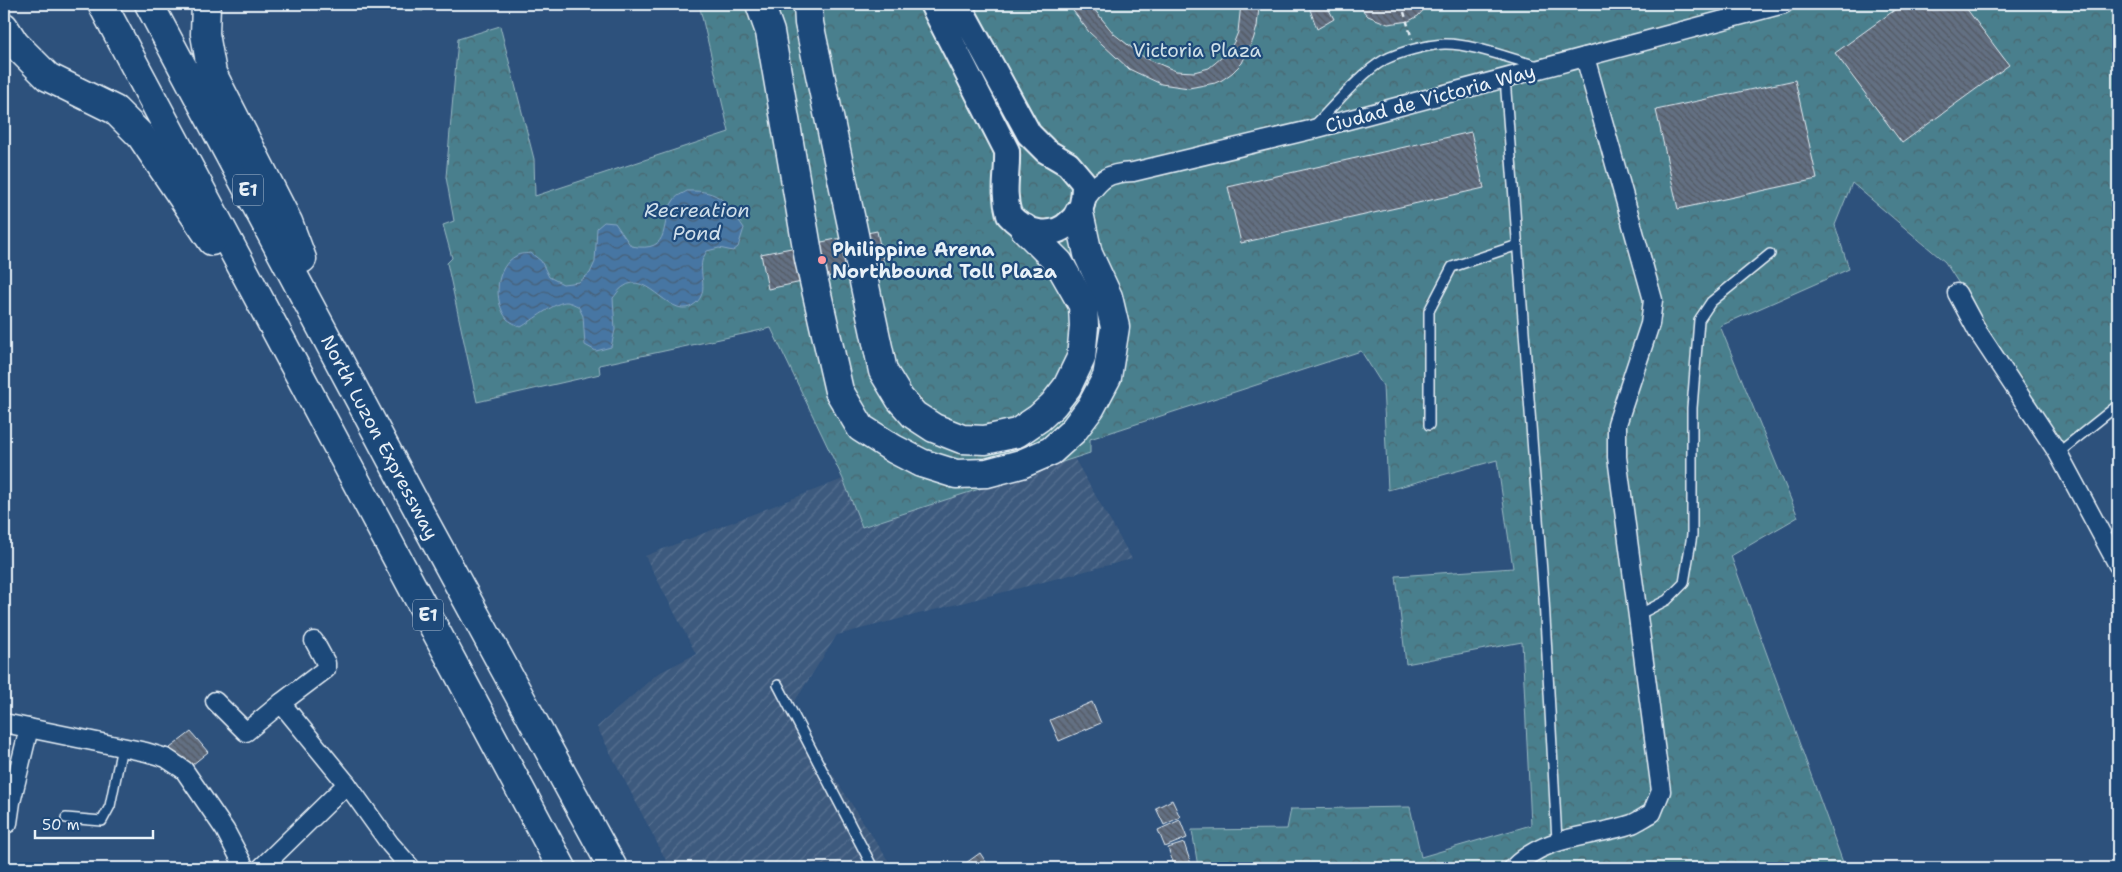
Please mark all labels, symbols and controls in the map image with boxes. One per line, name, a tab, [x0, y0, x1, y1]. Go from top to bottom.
park label: Victoria Plaza	[1133, 38, 1262, 63]
street label: Ciudad de Victoria Way	[1322, 58, 1538, 139]
road number: E1	[233, 174, 263, 206]
water label: Recreation Pond	[644, 197, 750, 246]
place label: Philippine Arena Northbound Toll Plaza	[832, 237, 1057, 284]
marker: Philippine Arena Northbound Toll Plaza	[816, 254, 828, 266]
street label: North Luzon Expressway	[315, 331, 444, 544]
road number: E1	[413, 600, 443, 630]
scale bar	[35, 807, 152, 839]
text: 50 m	[42, 815, 80, 835]

